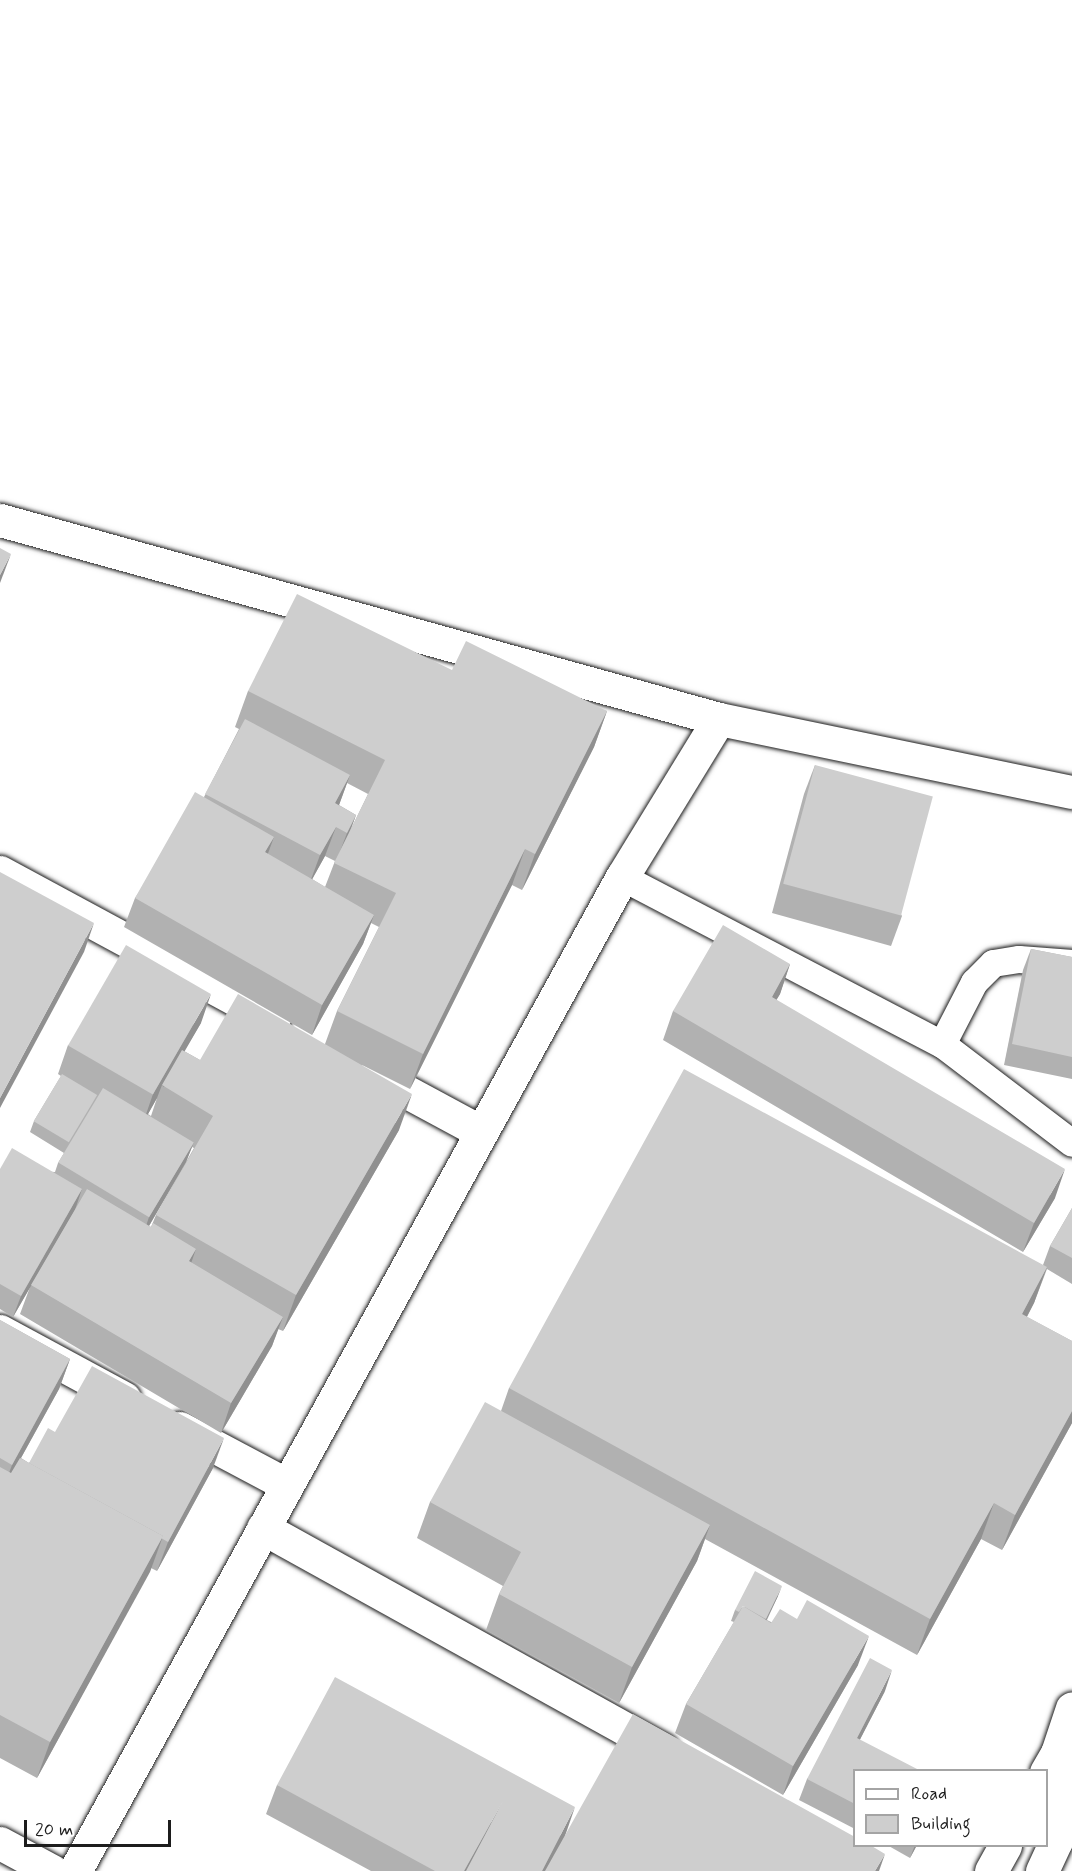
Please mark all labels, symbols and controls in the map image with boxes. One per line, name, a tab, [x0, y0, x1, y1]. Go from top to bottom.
legend	[853, 1769, 1048, 1847]
text: Road	[911, 1782, 947, 1806]
scale bar	[27, 1808, 174, 1846]
text: Building	[911, 1812, 971, 1836]
text: 20 m	[35, 1818, 73, 1842]

